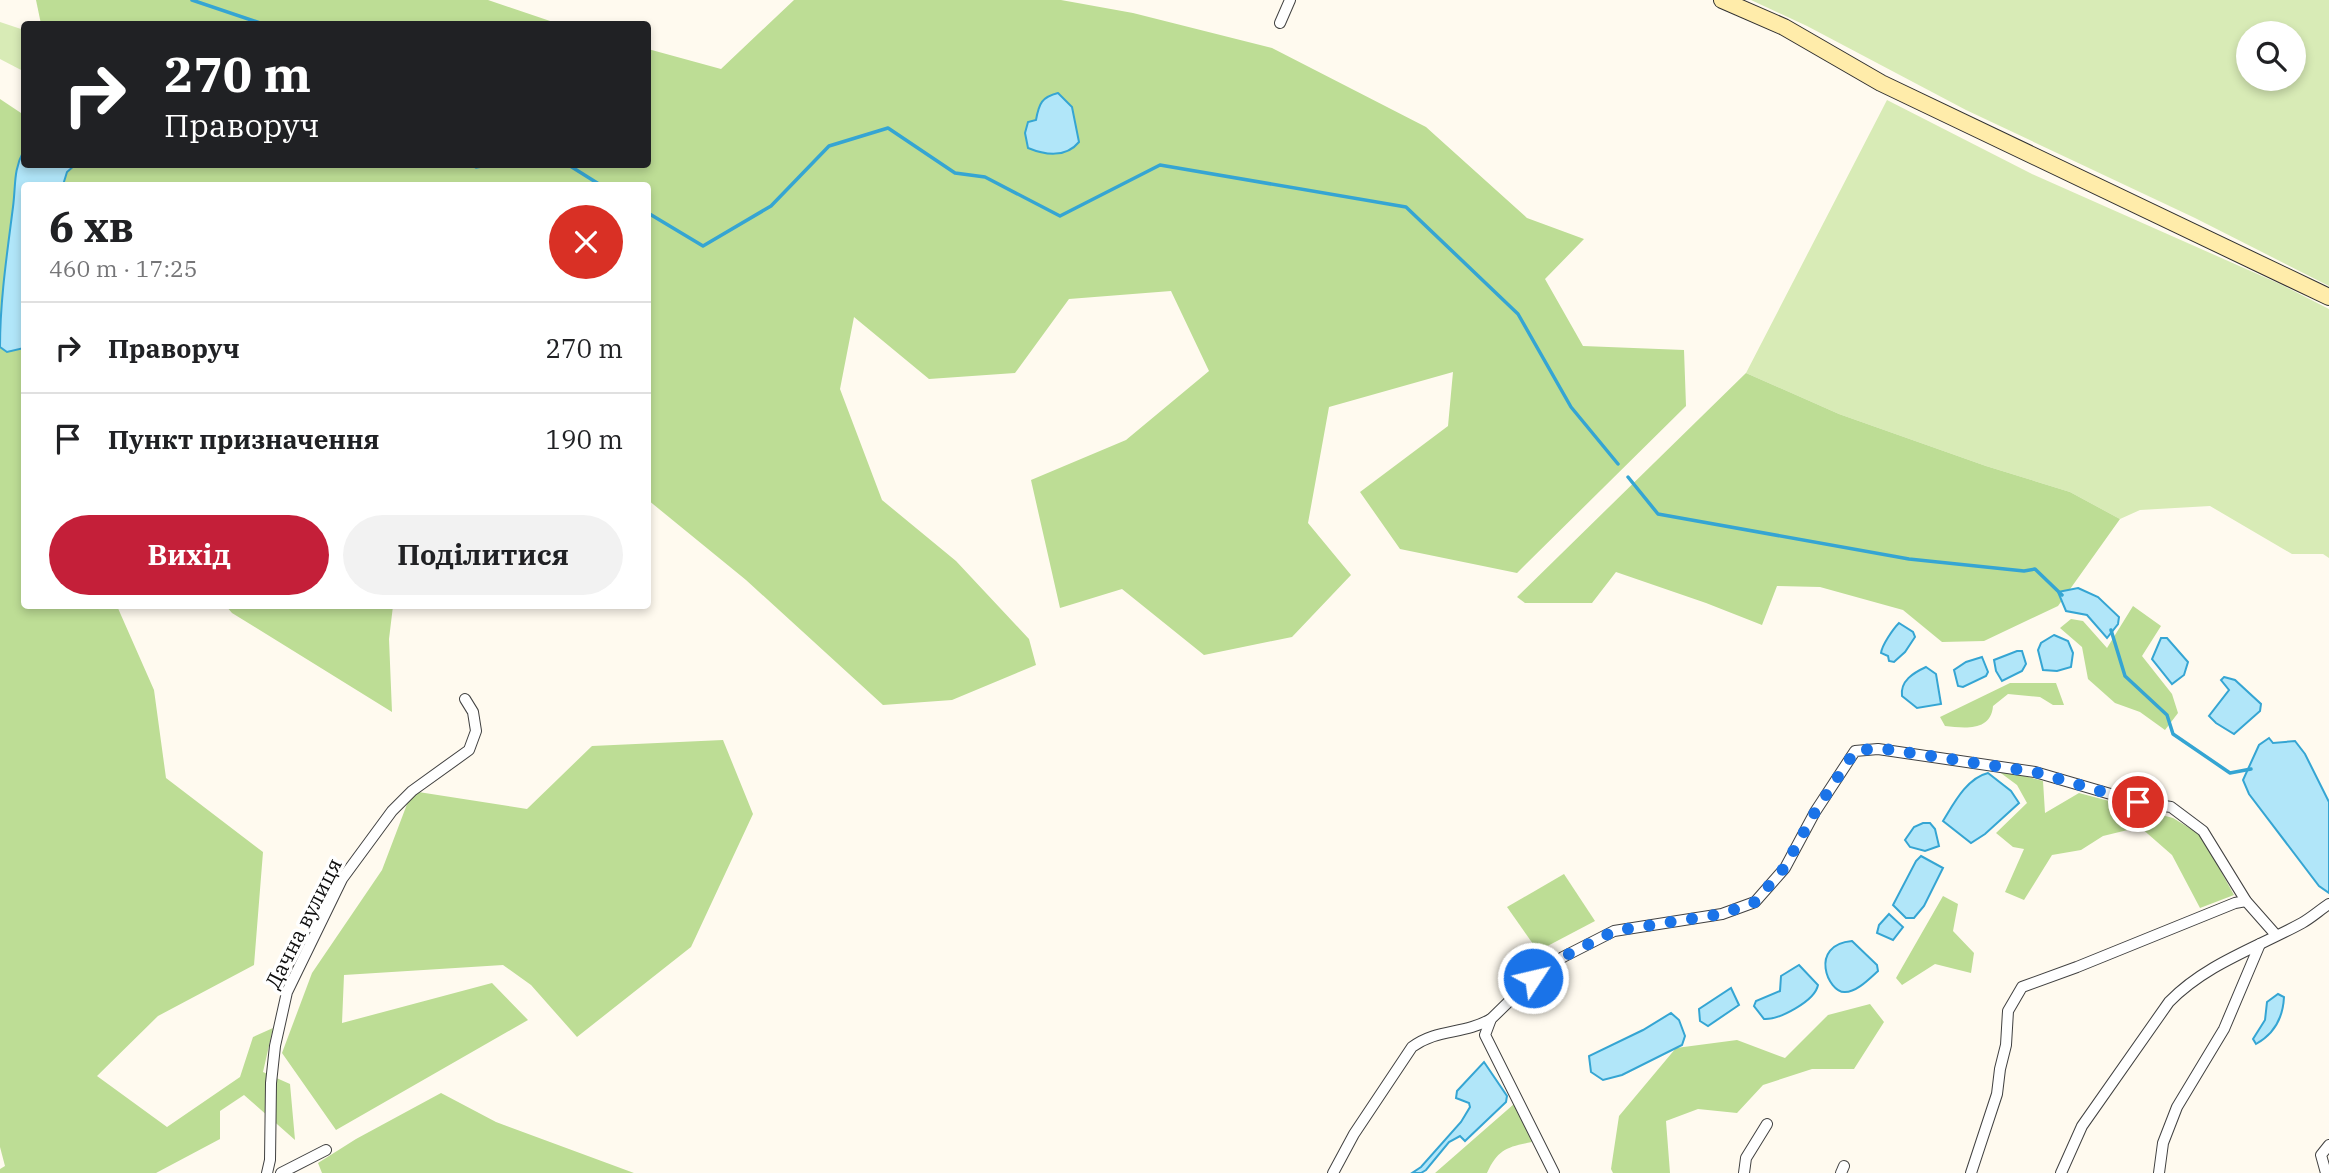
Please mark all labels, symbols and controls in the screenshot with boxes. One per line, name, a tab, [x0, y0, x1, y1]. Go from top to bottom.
map controls	[2236, 21, 2306, 91]
button: search	[2236, 21, 2306, 91]
text: 270 m	[164, 42, 311, 105]
icon: right	[49, 49, 140, 140]
text: Праворуч	[164, 104, 320, 146]
text: 6 хв	[49, 199, 134, 254]
button: close	[549, 205, 623, 279]
text: 460 m · 17:25	[49, 253, 198, 283]
icon: right	[49, 329, 87, 367]
text: Праворуч	[108, 331, 240, 365]
text: 270 m	[545, 331, 623, 365]
icon: arrive	[49, 420, 87, 458]
text: Пункт призначення	[108, 422, 380, 456]
text: 190 m	[545, 422, 623, 456]
button: Вихід	[49, 515, 329, 595]
button: Поділитися	[343, 515, 623, 595]
pin	[2108, 772, 2168, 832]
icon: arrive	[2119, 783, 2157, 821]
street label: Дачна вулиця	[258, 853, 348, 993]
position arrow	[1496, 941, 1570, 1015]

